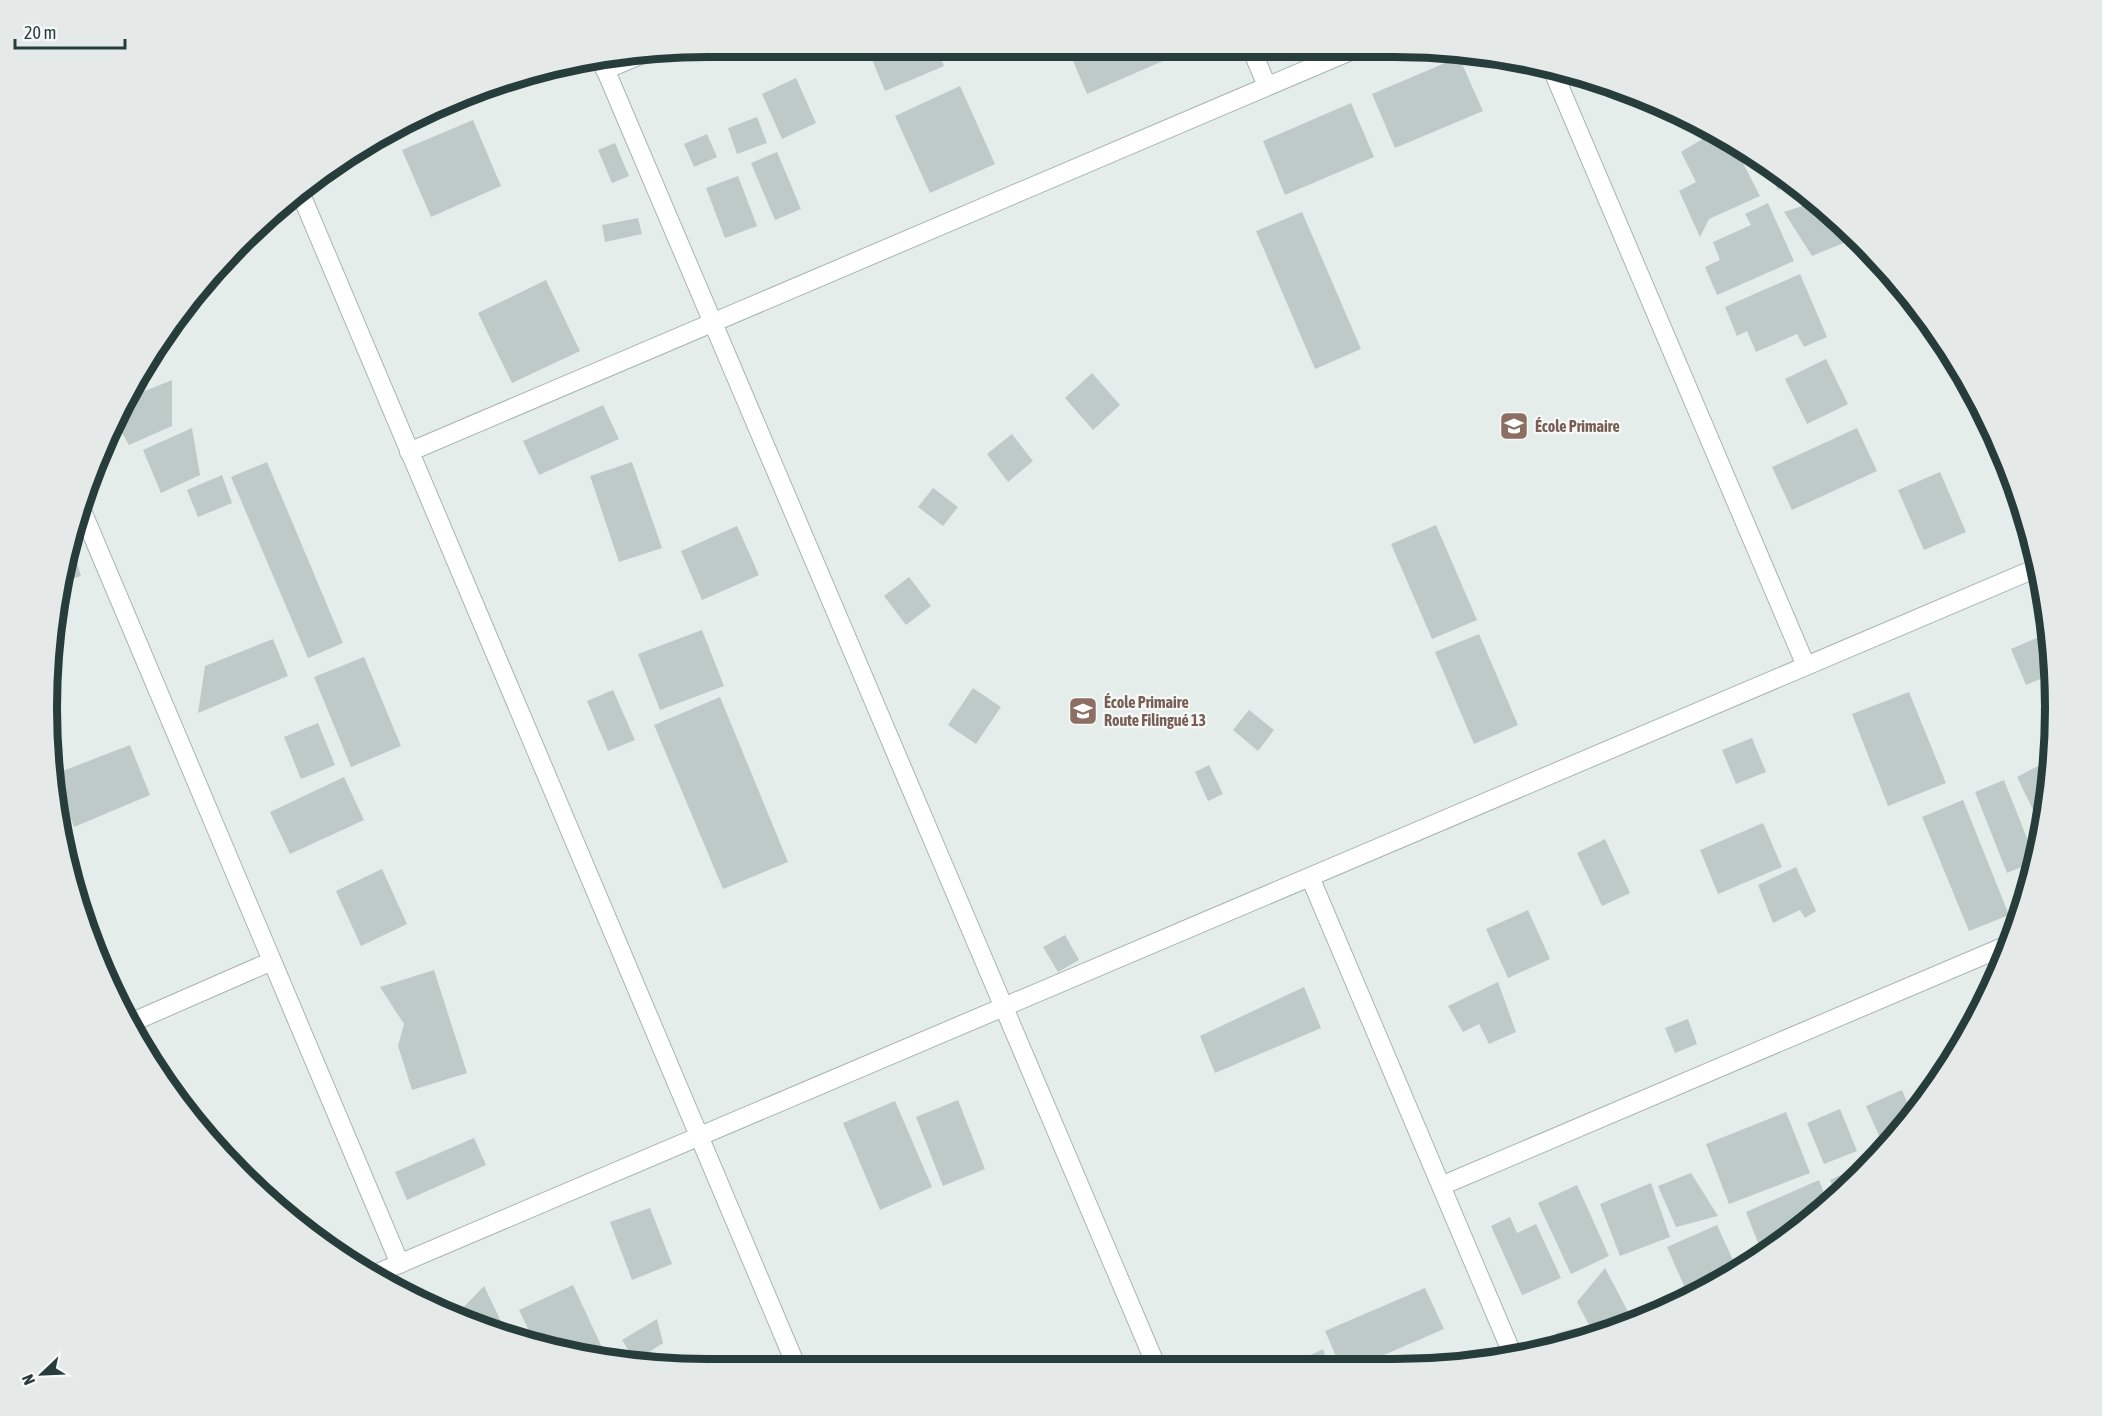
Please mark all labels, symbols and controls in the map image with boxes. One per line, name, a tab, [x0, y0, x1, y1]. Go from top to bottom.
scale bar	[15, 12, 124, 50]
text: 20 m	[24, 22, 56, 43]
school or university icon: École Primaire	[1498, 410, 1530, 442]
place label: École Primaire	[1535, 417, 1620, 435]
place label: École Primaire Route Filingué 13	[1104, 693, 1206, 729]
school or university icon: École Primaire Route Filingué 13	[1067, 695, 1099, 727]
north arrow	[12, 1344, 72, 1404]
text: N	[18, 1372, 38, 1388]

